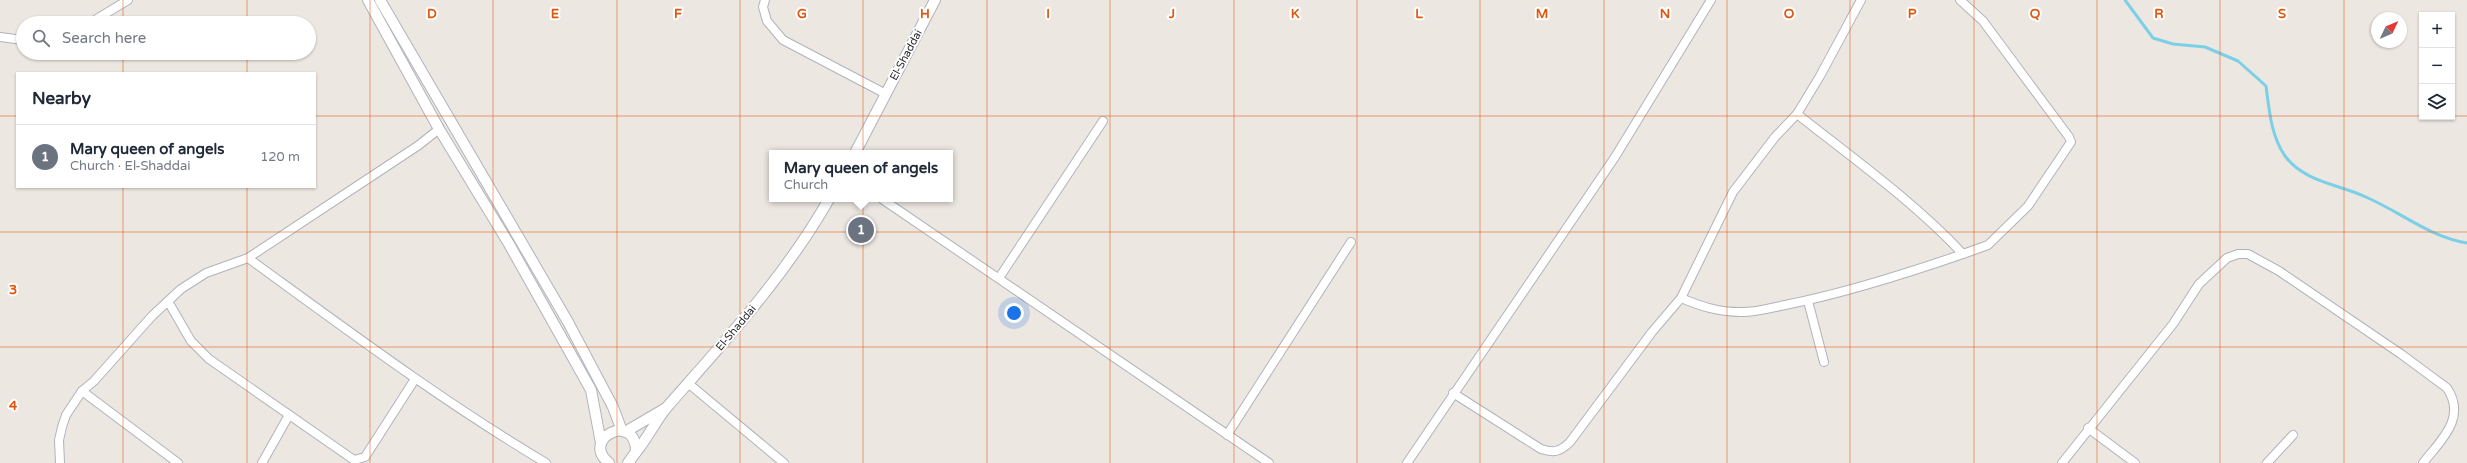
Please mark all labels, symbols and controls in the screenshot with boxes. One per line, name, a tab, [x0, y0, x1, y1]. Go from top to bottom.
text: D	[427, 6, 437, 22]
text: E	[551, 6, 559, 22]
text: F	[674, 6, 682, 22]
text: G	[797, 6, 807, 22]
text: H	[920, 6, 930, 22]
text: I	[1046, 6, 1050, 22]
text: J	[1168, 6, 1175, 22]
text: K	[1291, 6, 1300, 22]
text: L	[1415, 6, 1423, 22]
text: M	[1536, 6, 1548, 22]
text: N	[1660, 6, 1670, 22]
text: O	[1784, 6, 1795, 22]
text: P	[1908, 6, 1917, 22]
text: Q	[2030, 6, 2041, 22]
text: R	[2154, 6, 2164, 22]
text: S	[2278, 6, 2286, 22]
north arrow	[2371, 12, 2407, 48]
map controls	[2419, 12, 2455, 120]
button: +	[2419, 12, 2455, 48]
search box	[16, 16, 316, 60]
icon: search	[30, 27, 52, 49]
street label: El-Shaddai	[887, 27, 925, 83]
text: Search here	[62, 29, 146, 47]
button: −	[2419, 48, 2455, 84]
button: layers	[2419, 84, 2455, 120]
text: Nearby	[32, 88, 91, 109]
text: Mary queen of angels	[70, 140, 224, 158]
text: 1	[41, 149, 49, 165]
text: 120 m	[260, 149, 300, 165]
popup	[769, 150, 953, 202]
text: Church · El-Shaddai	[70, 158, 190, 174]
text: Mary queen of angels	[784, 159, 938, 177]
text: Church	[784, 177, 828, 193]
pin: 1	[848, 215, 874, 245]
text: 3	[9, 282, 17, 298]
street label: El-Shaddai	[713, 302, 759, 354]
your location	[1004, 303, 1024, 323]
text: 4	[9, 398, 18, 414]

